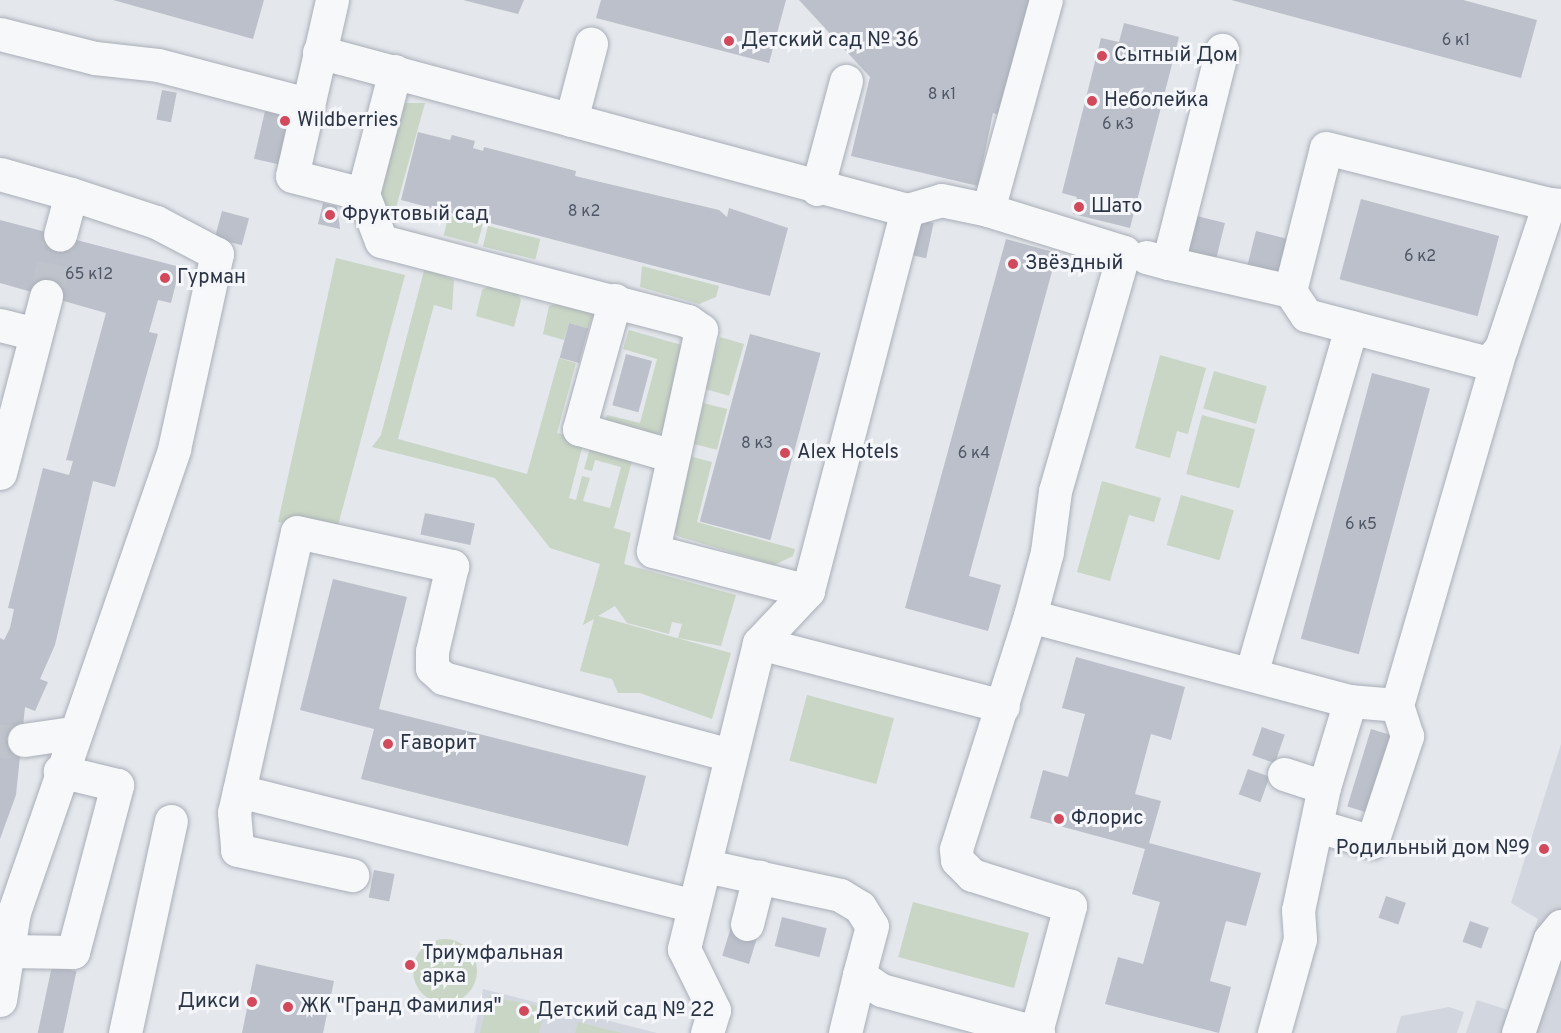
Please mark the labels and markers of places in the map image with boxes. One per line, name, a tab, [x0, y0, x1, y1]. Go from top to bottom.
place label: Детский сад № 36	[741, 29, 919, 53]
marker: Детский сад № 36	[722, 34, 736, 48]
place label: Сытный Дом	[1114, 44, 1238, 68]
marker: Сытный Дом	[1095, 49, 1109, 63]
place label: Неболейка	[1104, 89, 1208, 113]
marker: Неболейка	[1085, 94, 1099, 108]
place label: Wildberries	[297, 109, 398, 133]
marker: Wildberries	[278, 114, 292, 128]
place label: Шато	[1091, 195, 1142, 219]
marker: Шато	[1072, 200, 1086, 214]
place label: Фруктовый сад	[342, 203, 489, 227]
marker: Фруктовый сад	[323, 208, 337, 222]
place label: Звёздный	[1025, 252, 1123, 276]
marker: Звёздный	[1006, 257, 1020, 271]
place label: Гурман	[177, 266, 246, 290]
marker: Гурман	[158, 271, 172, 285]
place label: Alex Hotels	[797, 441, 899, 465]
marker: Alex Hotels	[778, 446, 792, 460]
place label: Fаворит	[400, 732, 477, 756]
marker: Fаворит	[381, 737, 395, 751]
place label: Флорис	[1071, 807, 1143, 831]
marker: Флорис	[1052, 812, 1066, 826]
place label: Родильный дом №9	[1336, 837, 1530, 861]
marker: Родильный дом №9	[1535, 840, 1553, 858]
place label: Триумфальная арка	[422, 942, 563, 989]
marker: Триумфальная арка	[403, 958, 417, 972]
place label: Дикси	[178, 990, 240, 1014]
marker: Дикси	[245, 995, 259, 1009]
place label: ЖК "Гранд Фамилия"	[300, 995, 502, 1019]
place label: Детский сад № 22	[536, 999, 714, 1023]
marker: ЖК "Гранд Фамилия"	[281, 1000, 295, 1014]
marker: Детский сад № 22	[517, 1004, 531, 1018]

